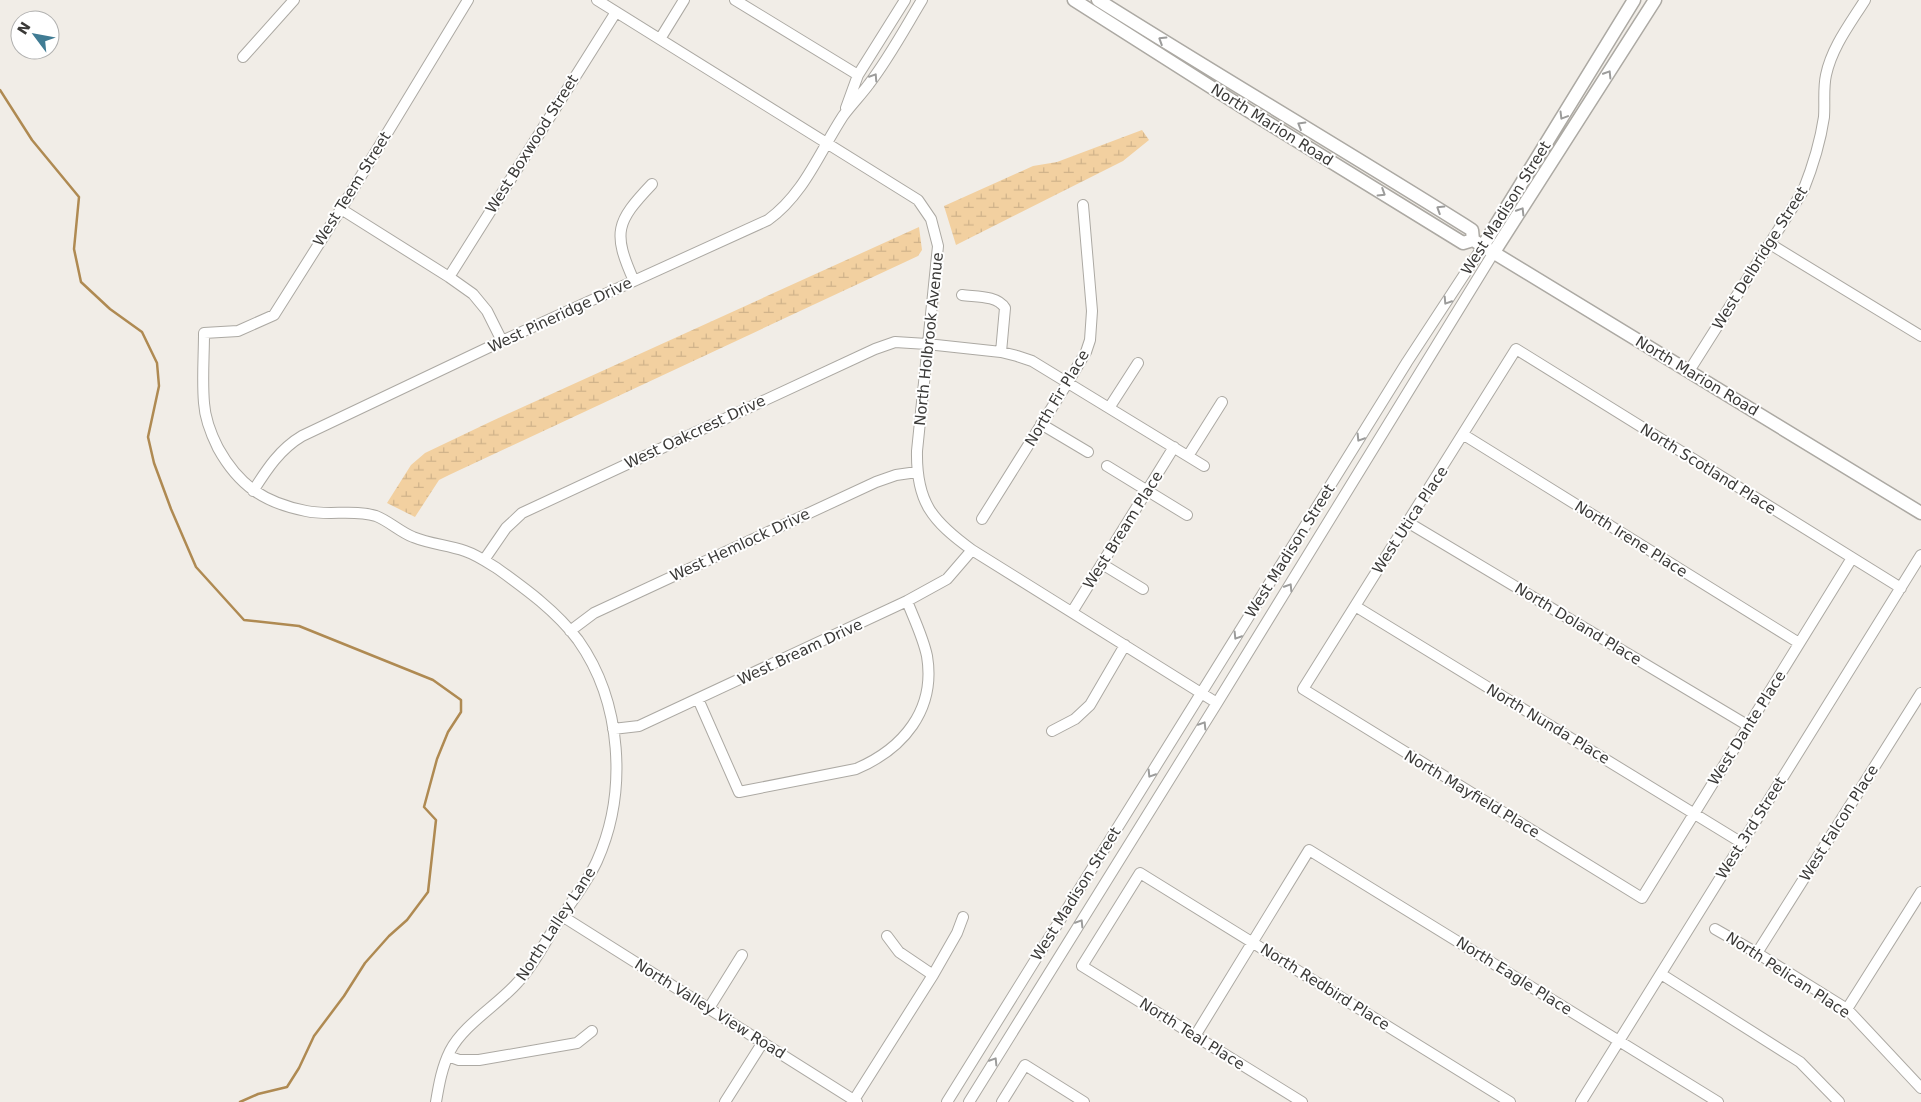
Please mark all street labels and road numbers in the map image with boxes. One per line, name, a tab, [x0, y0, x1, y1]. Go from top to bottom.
street label: West Boxwood Street	[482, 71, 582, 217]
street label: North Marion Road	[1208, 80, 1336, 170]
street label: West Teem Street	[309, 128, 395, 250]
street label: West Madison Street	[1457, 138, 1555, 278]
street label: West Delbridge Street	[1709, 183, 1811, 333]
street label: North Holbrook Avenue	[911, 251, 947, 427]
street label: West Pineridge Drive	[485, 274, 635, 356]
street label: North Marion Road	[1632, 332, 1762, 420]
street label: North Fir Place	[1021, 347, 1093, 449]
street label: West Oakcrest Drive	[622, 391, 768, 473]
street label: North Scotland Place	[1637, 420, 1779, 518]
street label: West Utica Place	[1368, 463, 1452, 577]
street label: West Bream Place	[1079, 468, 1167, 592]
street label: West Madison Street	[1241, 481, 1339, 621]
street label: North Irene Place	[1571, 497, 1691, 581]
street label: West Hemlock Drive	[667, 505, 813, 585]
street label: North Doland Place	[1511, 579, 1645, 669]
street label: West Bream Drive	[735, 615, 865, 689]
street label: West Dante Place	[1704, 667, 1790, 789]
street label: North Nunda Place	[1483, 680, 1613, 768]
street label: North Mayfield Place	[1401, 746, 1543, 842]
street label: West Falcon Place	[1796, 761, 1882, 885]
street label: West 3rd Street	[1712, 774, 1790, 882]
street label: West Madison Street	[1027, 824, 1125, 964]
street label: North Lalley Lane	[513, 864, 599, 984]
street label: North Pelican Place	[1723, 928, 1853, 1022]
street label: North Eagle Place	[1453, 933, 1575, 1019]
street label: North Redbird Place	[1257, 940, 1393, 1034]
street label: North Valley View Road	[631, 955, 789, 1063]
street label: North Teal Place	[1136, 994, 1248, 1074]

